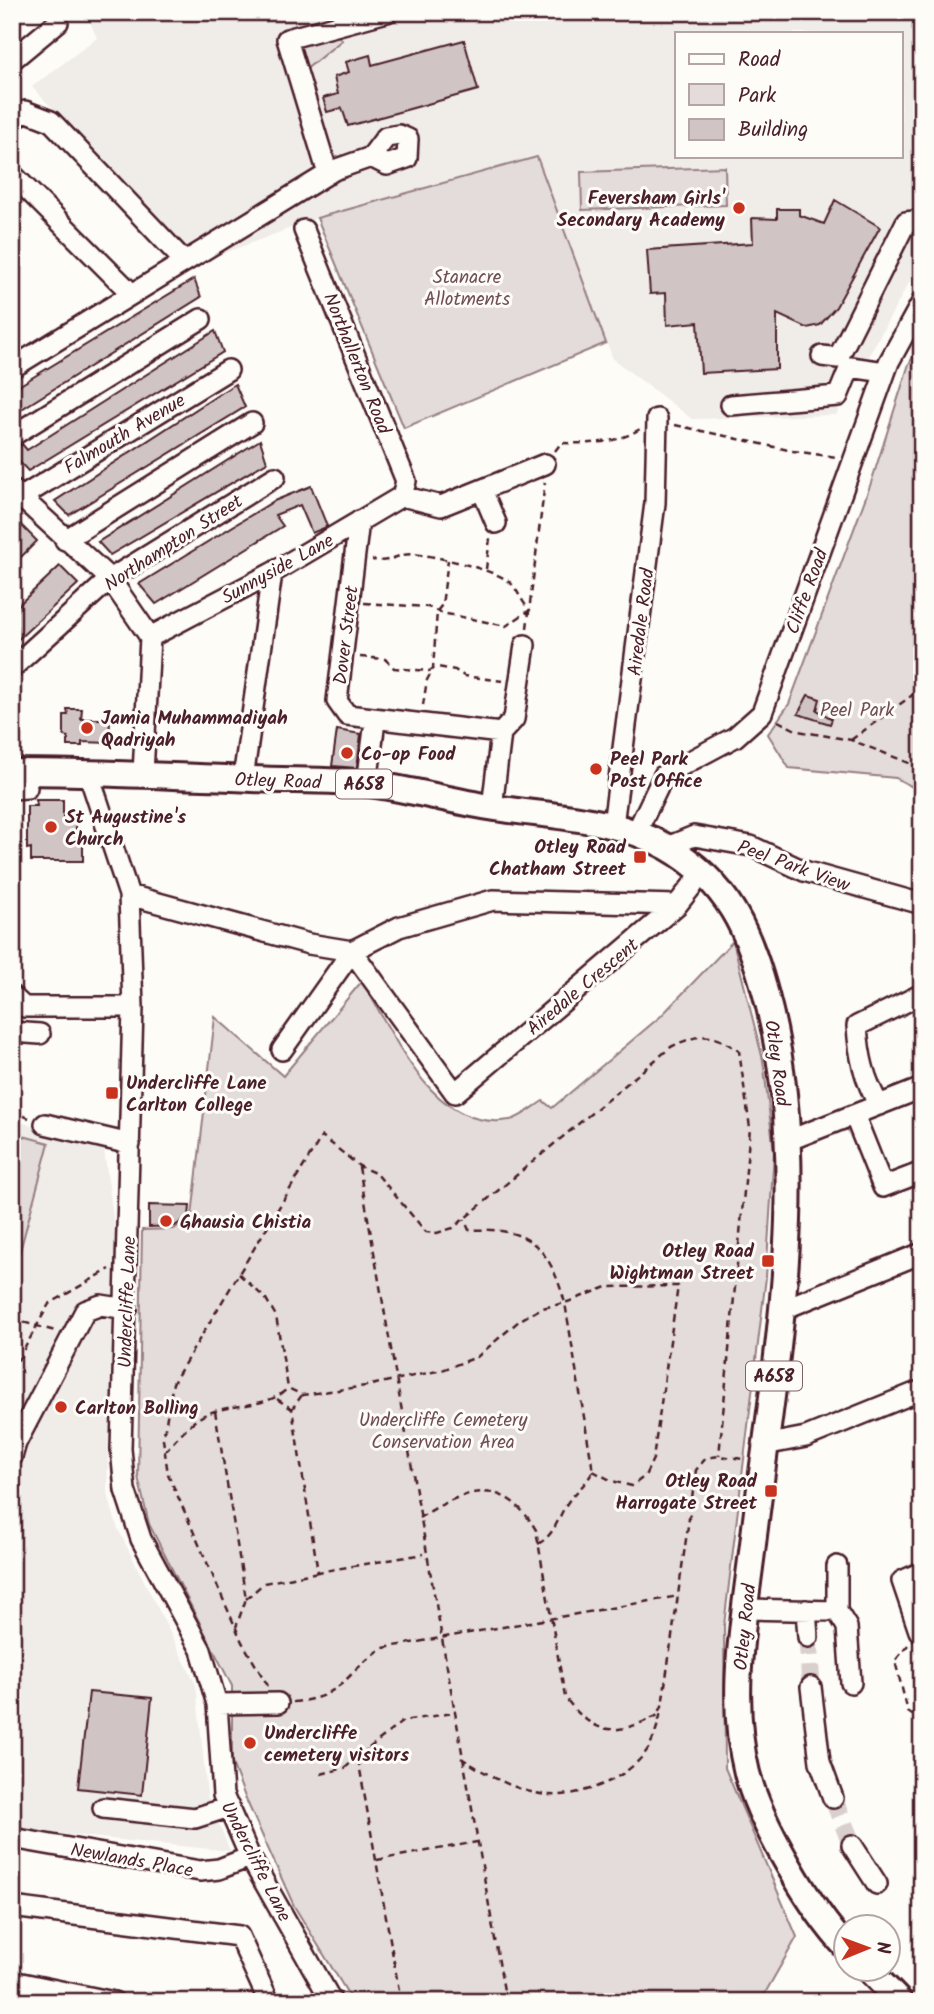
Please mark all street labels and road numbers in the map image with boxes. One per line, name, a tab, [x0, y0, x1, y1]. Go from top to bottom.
street label: Northallerton Road	[314, 289, 398, 439]
street label: Falmouth Avenue	[58, 386, 192, 483]
street label: Northampton Street	[99, 487, 250, 600]
street label: Sunnyside Lane	[216, 526, 340, 613]
street label: Cliffe Road	[779, 544, 837, 639]
street label: Airedale Road	[621, 566, 664, 678]
street label: Dover Street	[326, 583, 368, 686]
street label: Otley Road	[234, 765, 322, 799]
road number: A658	[336, 770, 392, 798]
street label: Peel Park View	[733, 833, 854, 901]
street label: Airedale Crescent	[520, 931, 647, 1044]
street label: Otley Road	[755, 1018, 797, 1109]
street label: Undercliffe Lane	[111, 1235, 145, 1368]
road number: A658	[746, 1362, 802, 1391]
street label: Otley Road	[727, 1582, 765, 1672]
street label: Undercliffe Lane	[212, 1796, 299, 1928]
street label: Newlands Place	[68, 1835, 196, 1887]

